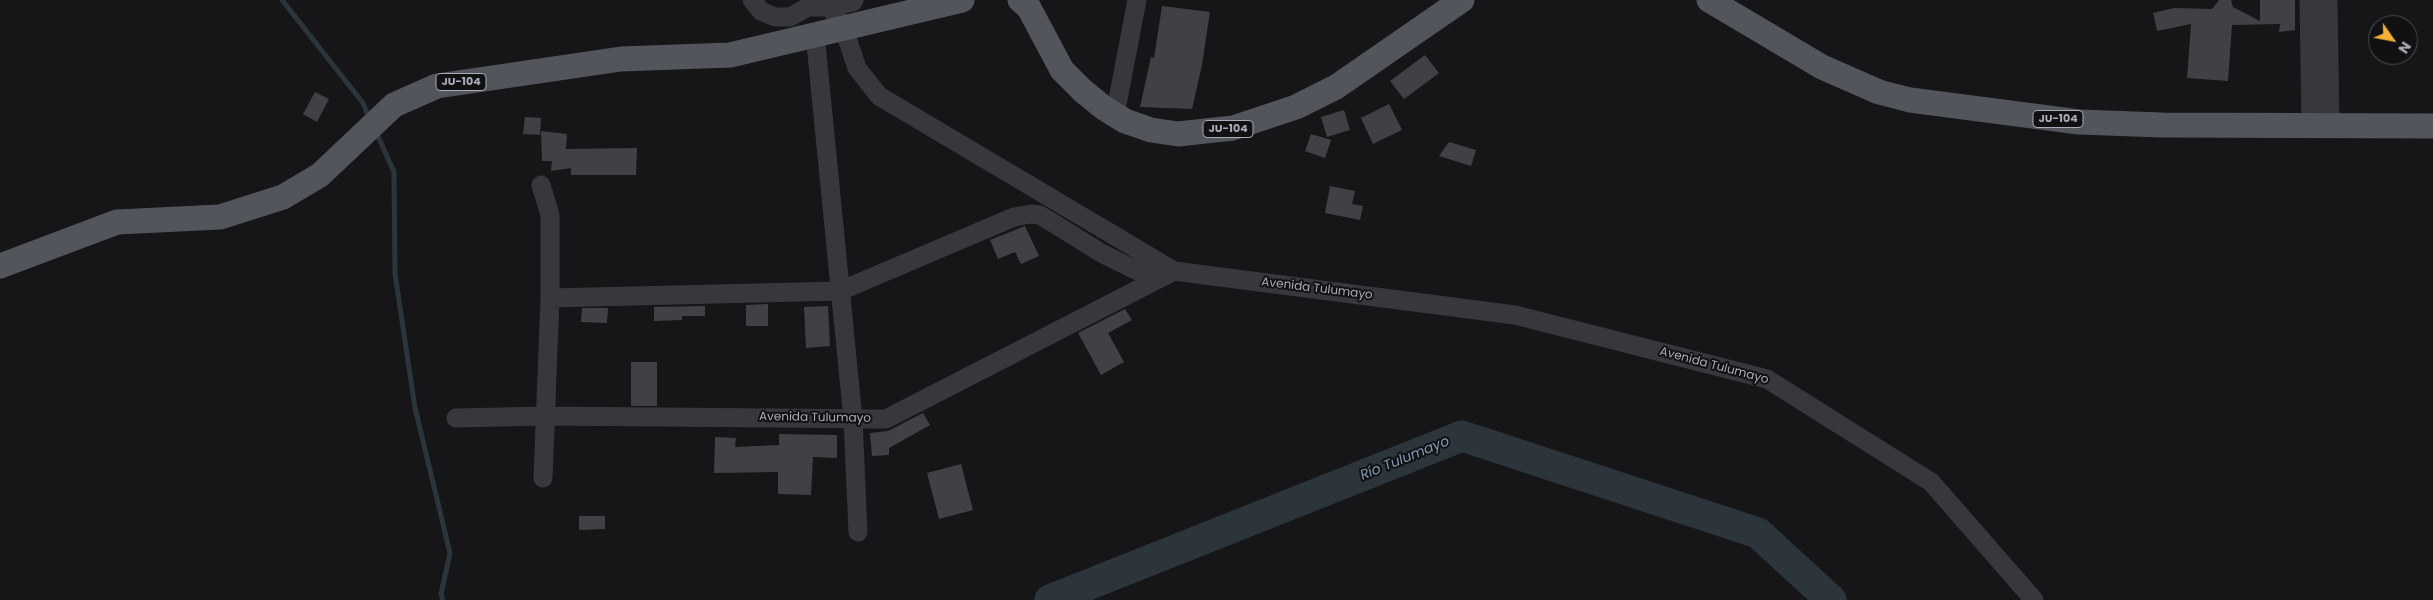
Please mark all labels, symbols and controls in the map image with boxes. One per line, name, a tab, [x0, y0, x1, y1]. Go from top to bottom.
north arrow	[2368, 15, 2418, 65]
text: N	[2393, 38, 2416, 57]
road number: JU-104	[436, 74, 486, 90]
road number: JU-104	[2033, 110, 2083, 128]
road number: JU-104	[1203, 120, 1253, 138]
street label: Avenida Tulumayo	[1261, 275, 1373, 303]
street label: Avenida Tulumayo	[1658, 345, 1770, 387]
street label: Avenida Tulumayo	[759, 410, 871, 426]
water label: Río Tulumayo	[1358, 433, 1452, 485]

